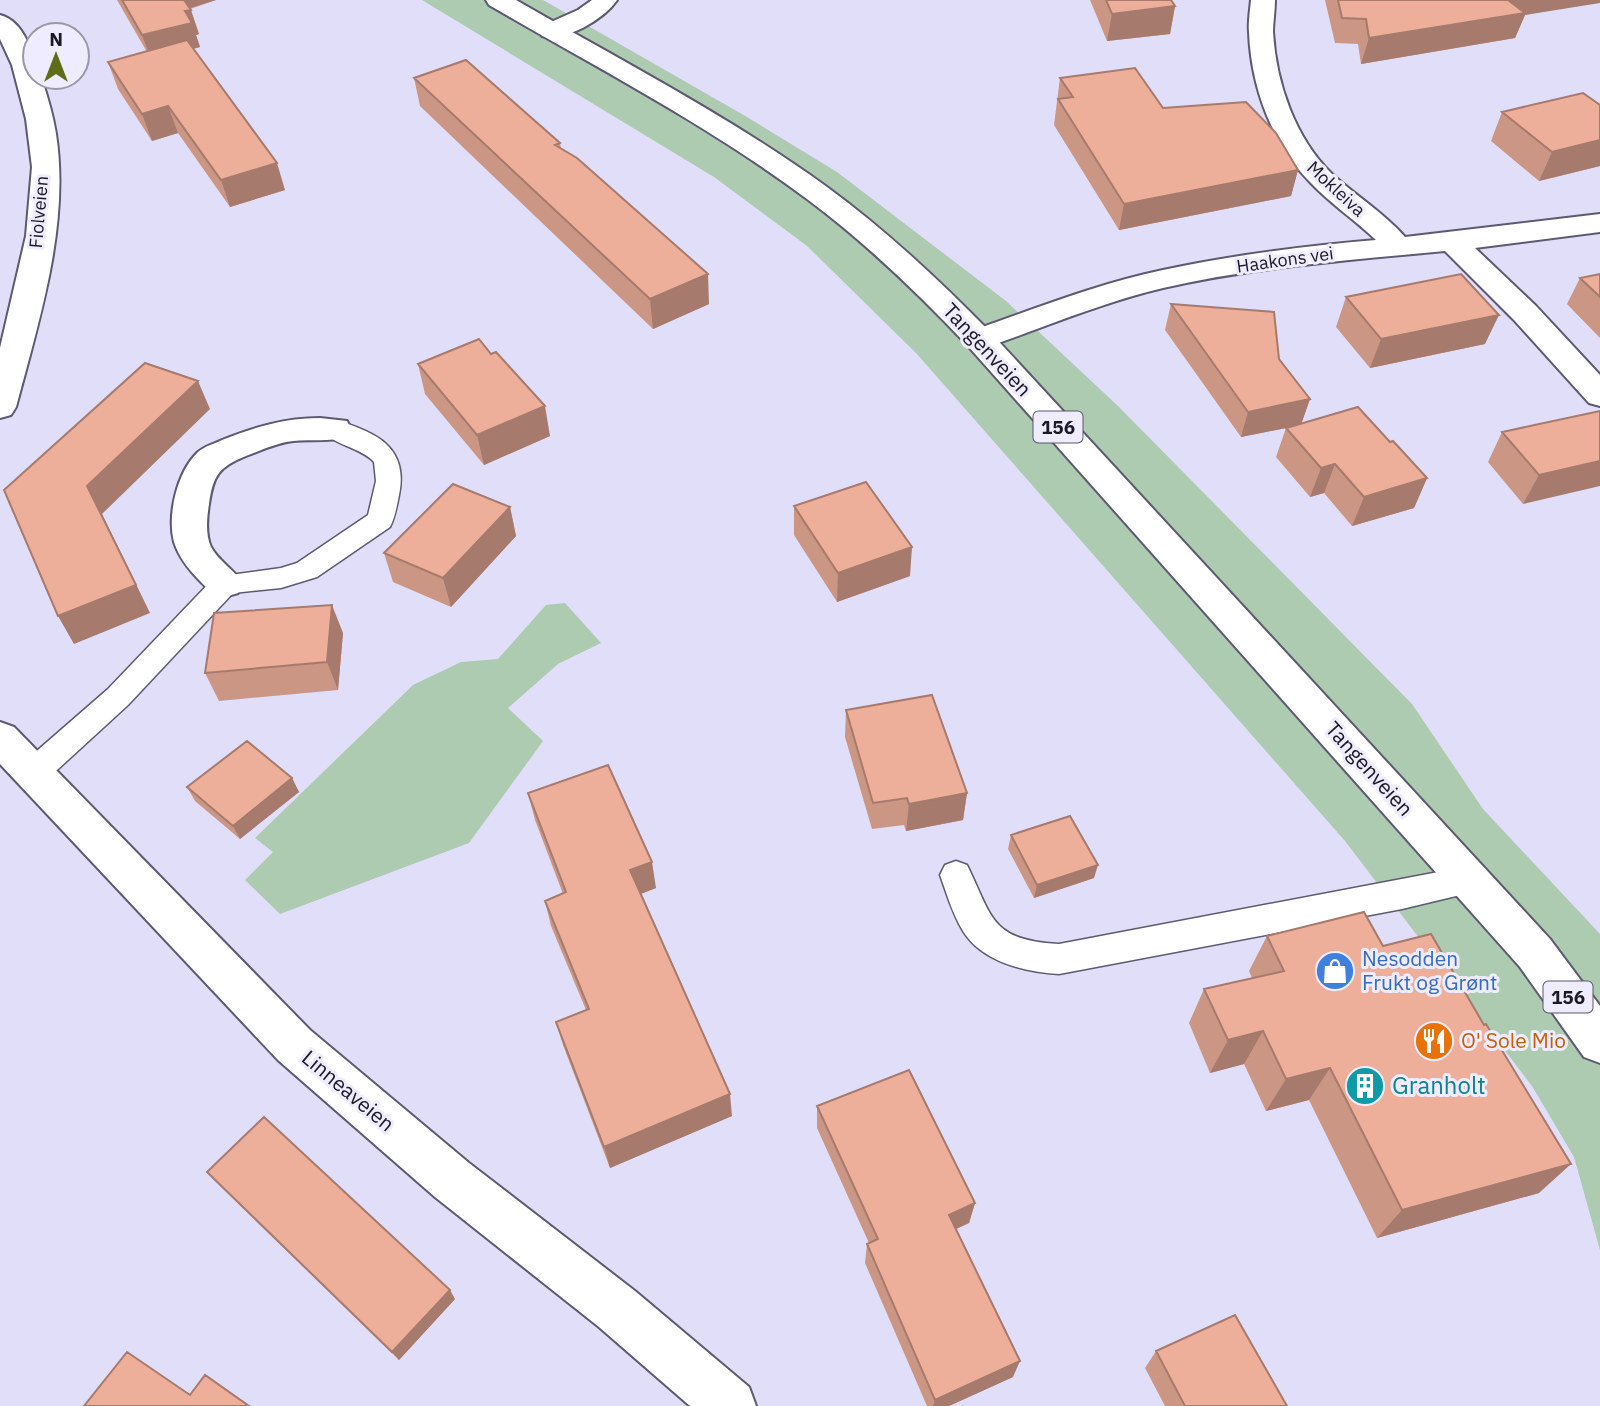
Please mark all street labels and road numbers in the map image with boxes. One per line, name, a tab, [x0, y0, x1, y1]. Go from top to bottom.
street label: Mokleiva	[1302, 156, 1371, 222]
street label: Fiolveien	[24, 175, 53, 249]
street label: Haakons vei	[1235, 241, 1335, 278]
street label: Tangenveien	[937, 296, 1038, 402]
road number: 156	[1034, 412, 1082, 442]
street label: Tangenveien	[1320, 715, 1420, 822]
road number: 156	[1544, 981, 1592, 1012]
street label: Linneaveien	[297, 1043, 401, 1137]

